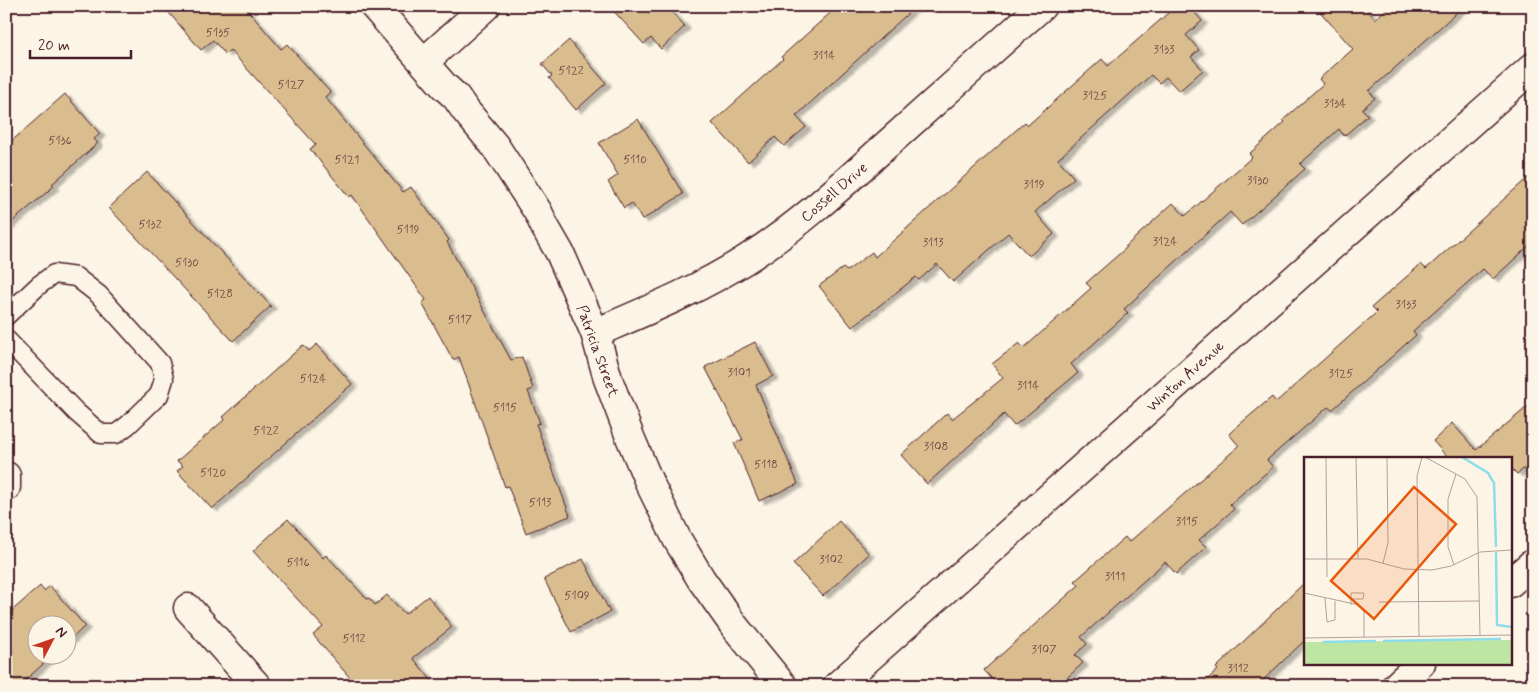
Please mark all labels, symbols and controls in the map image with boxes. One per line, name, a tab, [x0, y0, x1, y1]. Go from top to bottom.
house number: 5135	[206, 25, 230, 41]
scale bar	[30, 28, 131, 60]
text: 20 m	[38, 36, 70, 56]
house number: 3133	[1154, 42, 1175, 58]
house number: 3114	[813, 48, 835, 64]
house number: 5122	[558, 63, 584, 79]
house number: 5127	[278, 77, 304, 93]
house number: 3125	[1083, 88, 1107, 104]
house number: 3134	[1324, 96, 1346, 112]
house number: 5136	[48, 133, 72, 149]
house number: 5121	[335, 152, 359, 168]
house number: 5110	[623, 152, 647, 168]
street label: Cossell Drive	[797, 158, 872, 227]
house number: 3130	[1247, 173, 1269, 189]
house number: 3119	[1023, 177, 1045, 193]
house number: 5132	[138, 217, 162, 233]
house number: 5119	[397, 222, 420, 238]
house number: 3124	[1153, 234, 1177, 250]
house number: 3113	[923, 235, 944, 251]
house number: 5130	[175, 255, 199, 271]
house number: 5128	[207, 286, 233, 302]
house number: 3133	[1396, 297, 1417, 313]
street label: Patricia Street	[571, 303, 623, 400]
house number: 5117	[448, 312, 472, 328]
street label: Winton Avenue	[1143, 336, 1229, 417]
house number: 3101	[727, 365, 751, 381]
house number: 3125	[1329, 366, 1353, 382]
house number: 5124	[300, 371, 326, 387]
house number: 3114	[1017, 378, 1039, 394]
house number: 5115	[493, 400, 517, 416]
house number: 5122	[253, 423, 279, 439]
house number: 3108	[924, 439, 948, 455]
house number: 5118	[754, 457, 778, 473]
inset map	[1304, 457, 1512, 664]
house number: 5120	[200, 465, 226, 481]
house number: 5113	[529, 495, 552, 511]
house number: 3115	[1176, 514, 1198, 530]
house number: 3102	[819, 552, 843, 568]
house number: 5116	[286, 555, 310, 571]
house number: 3111	[1105, 569, 1125, 585]
house number: 5109	[564, 588, 590, 604]
north arrow	[28, 614, 78, 664]
text: N	[51, 623, 71, 642]
house number: 5112	[343, 631, 366, 647]
house number: 3107	[1031, 642, 1057, 658]
house number: 3112	[1227, 661, 1249, 677]

